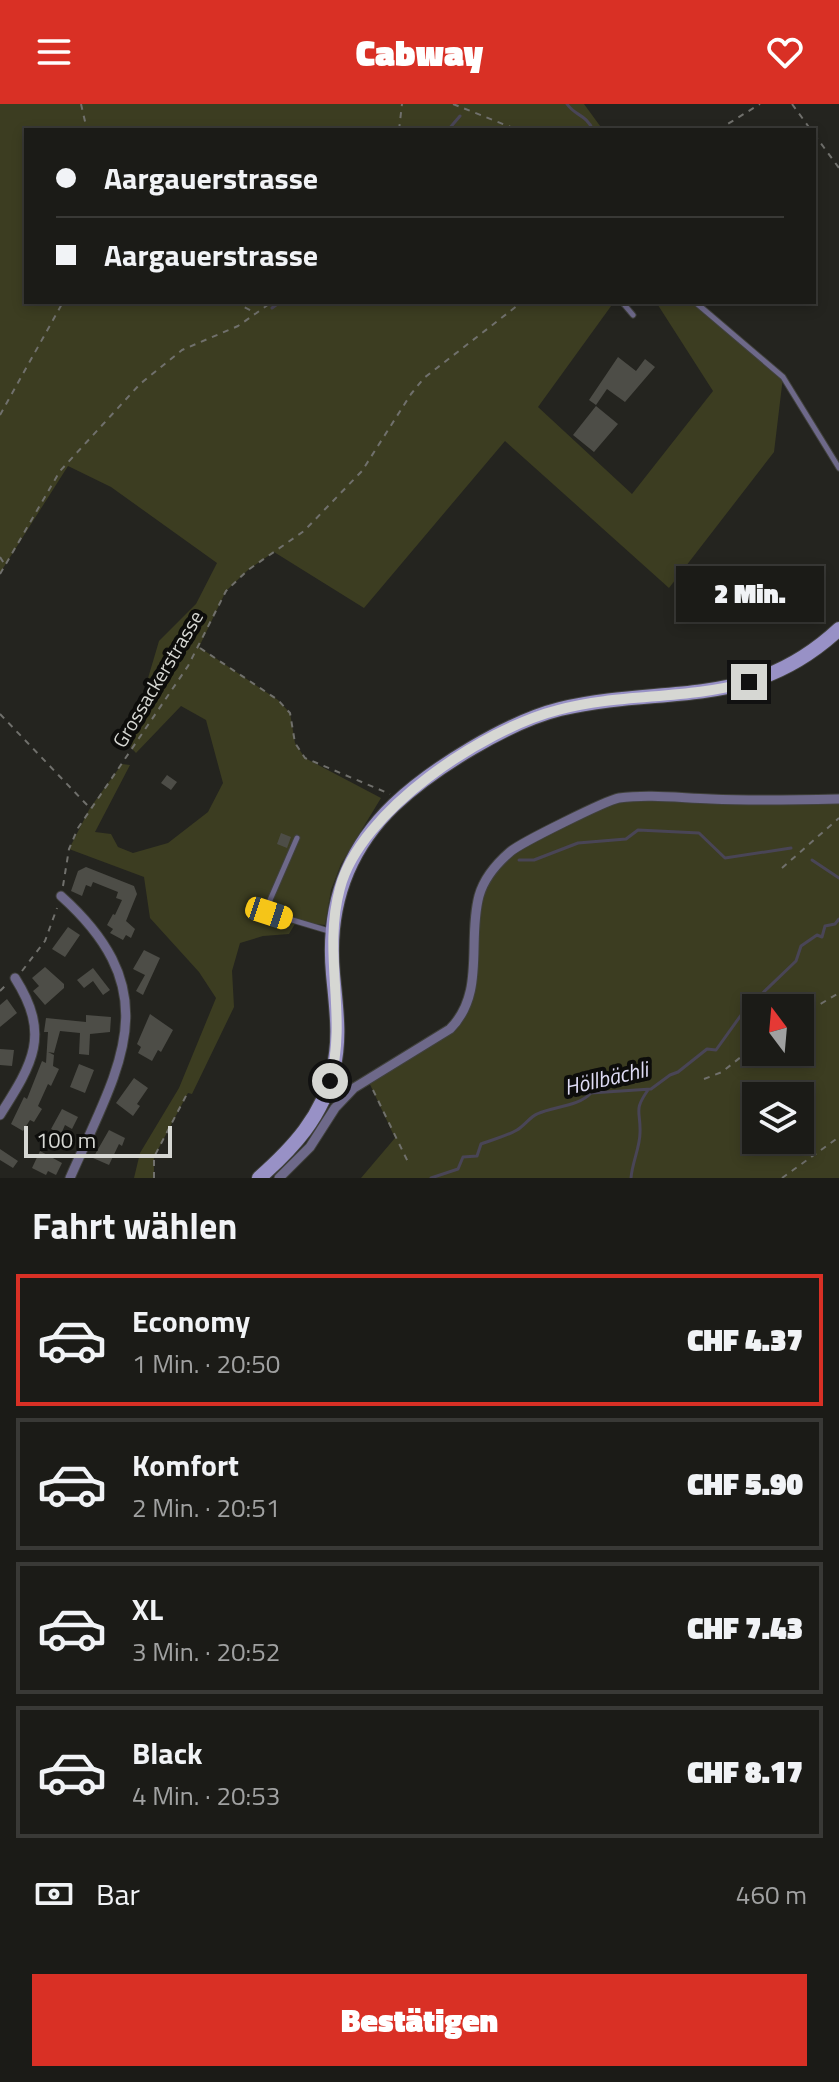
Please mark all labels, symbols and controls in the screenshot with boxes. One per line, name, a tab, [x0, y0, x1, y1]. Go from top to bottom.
text: Cabway	[356, 25, 483, 80]
icon: menu	[32, 30, 76, 74]
icon: heart	[763, 30, 807, 74]
text: Aargauerstrasse	[104, 155, 318, 201]
text: Aargauerstrasse	[104, 232, 318, 278]
callout: 2 Min.	[675, 566, 823, 622]
text: 2 Min.	[714, 574, 786, 613]
street label: Grossackerstrasse	[104, 604, 211, 753]
route end	[731, 664, 767, 700]
car	[242, 894, 296, 932]
north arrow	[742, 994, 814, 1066]
map controls	[742, 994, 814, 1154]
water label: Höllbächli	[561, 1051, 654, 1104]
route start	[312, 1063, 348, 1099]
button: layers	[742, 1082, 814, 1154]
scale bar	[24, 1122, 172, 1158]
text: 100 m	[36, 1123, 96, 1157]
text: Fahrt wählen	[32, 1198, 237, 1253]
text: Economy	[132, 1298, 250, 1344]
icon: car	[36, 1304, 108, 1376]
text: CHF 4.37	[687, 1317, 803, 1363]
text: 1 Min. · 20:50	[132, 1344, 280, 1383]
text: Komfort	[132, 1442, 239, 1488]
icon: car	[36, 1448, 108, 1520]
text: CHF 5.90	[687, 1461, 803, 1507]
text: 2 Min. · 20:51	[132, 1488, 280, 1527]
text: XL	[132, 1586, 163, 1632]
icon: car	[36, 1592, 108, 1664]
text: CHF 7.43	[687, 1605, 803, 1651]
text: 3 Min. · 20:52	[132, 1632, 280, 1671]
text: Black	[132, 1730, 203, 1776]
icon: car	[36, 1736, 108, 1808]
text: CHF 8.17	[687, 1749, 803, 1795]
text: 4 Min. · 20:53	[132, 1776, 280, 1815]
text: Bar	[96, 1871, 140, 1917]
icon: cash	[32, 1872, 76, 1916]
text: 460 m	[736, 1875, 807, 1914]
button: Bestätigen	[32, 1974, 807, 2066]

